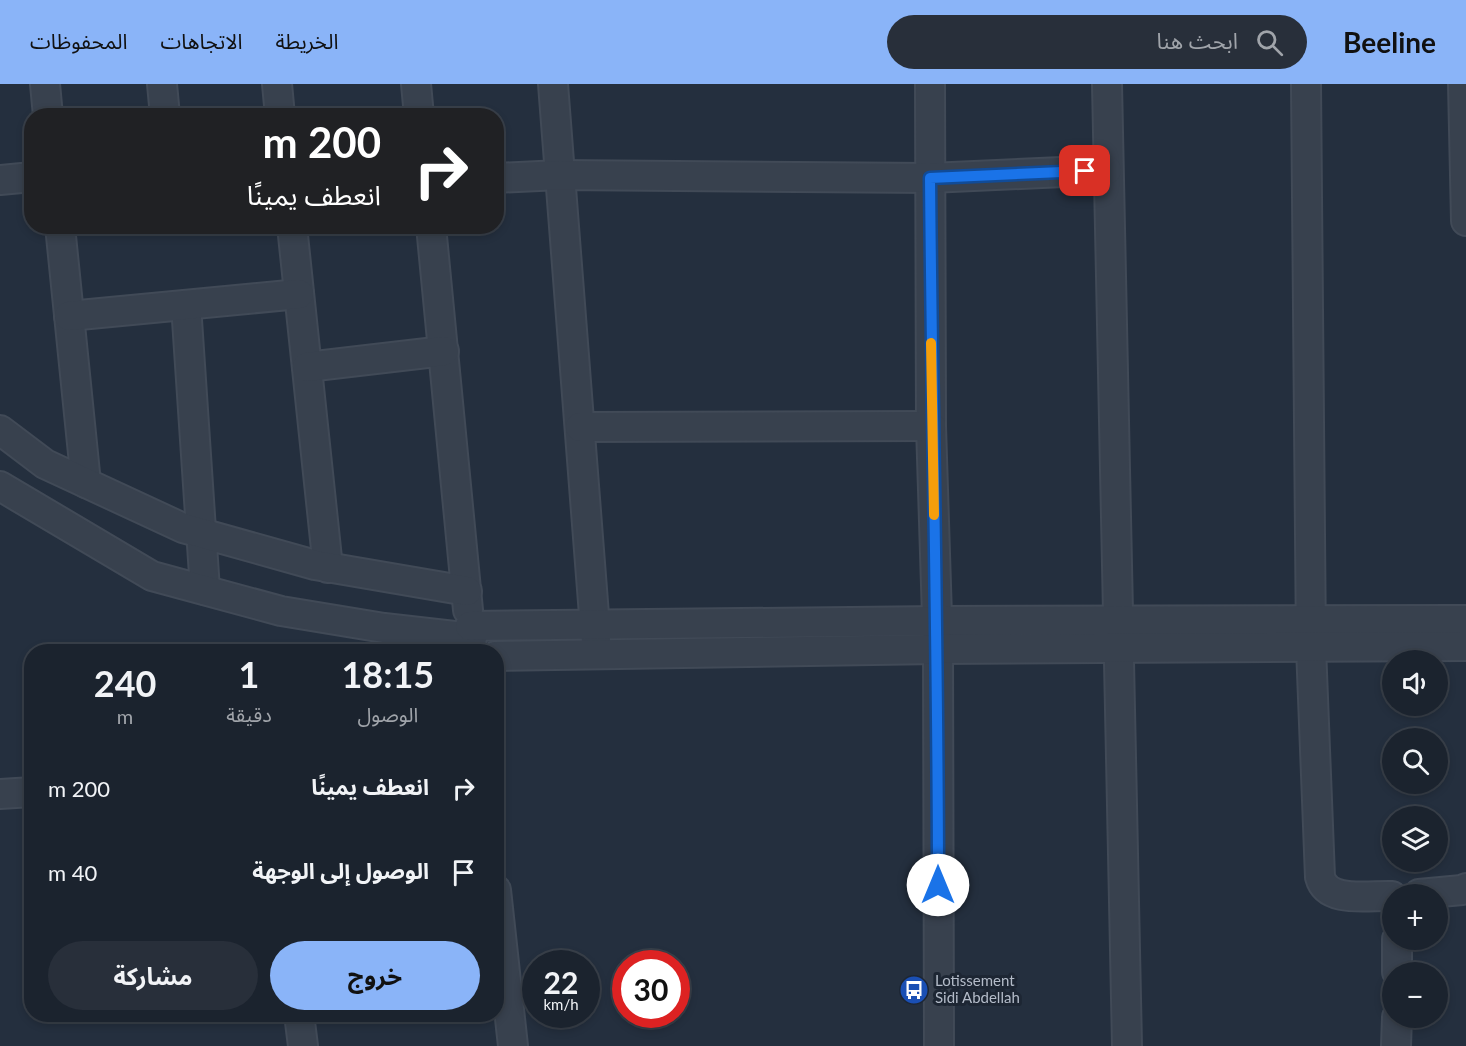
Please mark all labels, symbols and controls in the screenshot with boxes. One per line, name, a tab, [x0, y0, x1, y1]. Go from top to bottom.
search box	[887, 15, 1307, 69]
text: Beeline	[1343, 25, 1436, 59]
icon: search	[1253, 26, 1286, 59]
text: ابحث هنا	[1157, 27, 1238, 54]
text: المحفوظات	[30, 28, 127, 53]
text: الاتجاهات	[160, 28, 242, 53]
text: الخريطة	[275, 28, 338, 53]
text: 200 m	[263, 117, 381, 167]
icon: right	[402, 132, 480, 210]
pin	[1059, 145, 1110, 196]
icon: arrive	[1068, 154, 1101, 187]
text: انعطف يمينًا	[247, 178, 381, 211]
map controls	[1382, 650, 1448, 1028]
button: sound	[1382, 650, 1448, 716]
text: 1	[238, 652, 259, 696]
text: 18:15	[341, 652, 434, 696]
text: 240	[94, 661, 156, 705]
text: دقيقة	[226, 702, 272, 726]
text: الوصول	[357, 702, 418, 726]
text: m	[117, 704, 133, 728]
button: search	[1382, 728, 1448, 794]
icon: right	[447, 772, 480, 805]
text: انعطف يمينًا	[311, 773, 429, 800]
text: 200 m	[48, 775, 110, 802]
button: layers	[1382, 806, 1448, 872]
position arrow	[906, 853, 970, 917]
icon: arrive	[447, 856, 480, 889]
text: الوصول إلى الوجهة	[252, 857, 429, 884]
text: 40 m	[48, 859, 97, 886]
button: +	[1382, 884, 1448, 950]
button: مشاركة	[48, 941, 258, 1010]
button: خروج	[270, 941, 480, 1010]
speed limit sign: 30	[612, 950, 690, 1028]
button: −	[1382, 962, 1448, 1028]
text: 22	[544, 964, 578, 1000]
place label: Lotissement Sidi Abdellah	[935, 971, 1020, 1006]
bus stop icon: Lotissement Sidi Abdellah	[898, 974, 930, 1006]
text: km/h	[543, 995, 579, 1013]

